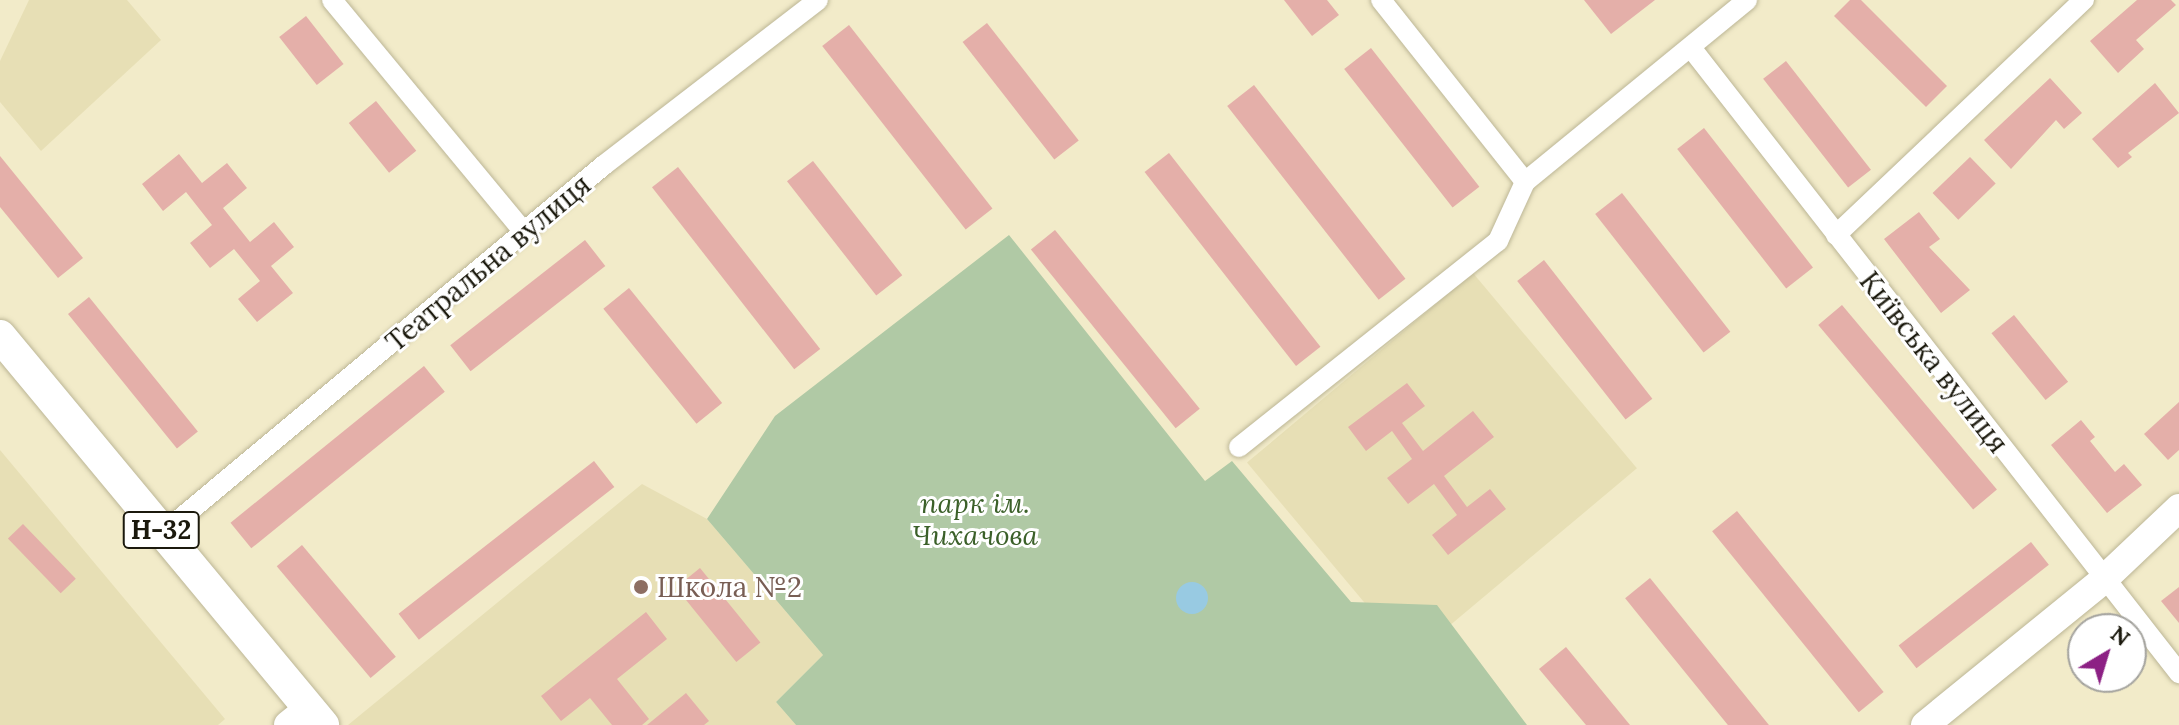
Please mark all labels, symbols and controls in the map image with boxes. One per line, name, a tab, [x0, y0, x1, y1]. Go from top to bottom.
street label: Театральна вулиця	[379, 168, 597, 358]
street label: Київська вулиця	[1853, 265, 2015, 459]
park label: парк ім. Чихачова	[912, 486, 1038, 552]
road number: Н-32	[121, 508, 201, 552]
place label: Школа №2	[657, 570, 802, 604]
marker: Школа №2	[632, 578, 650, 596]
north arrow	[2067, 613, 2147, 693]
text: N	[2105, 619, 2136, 652]

